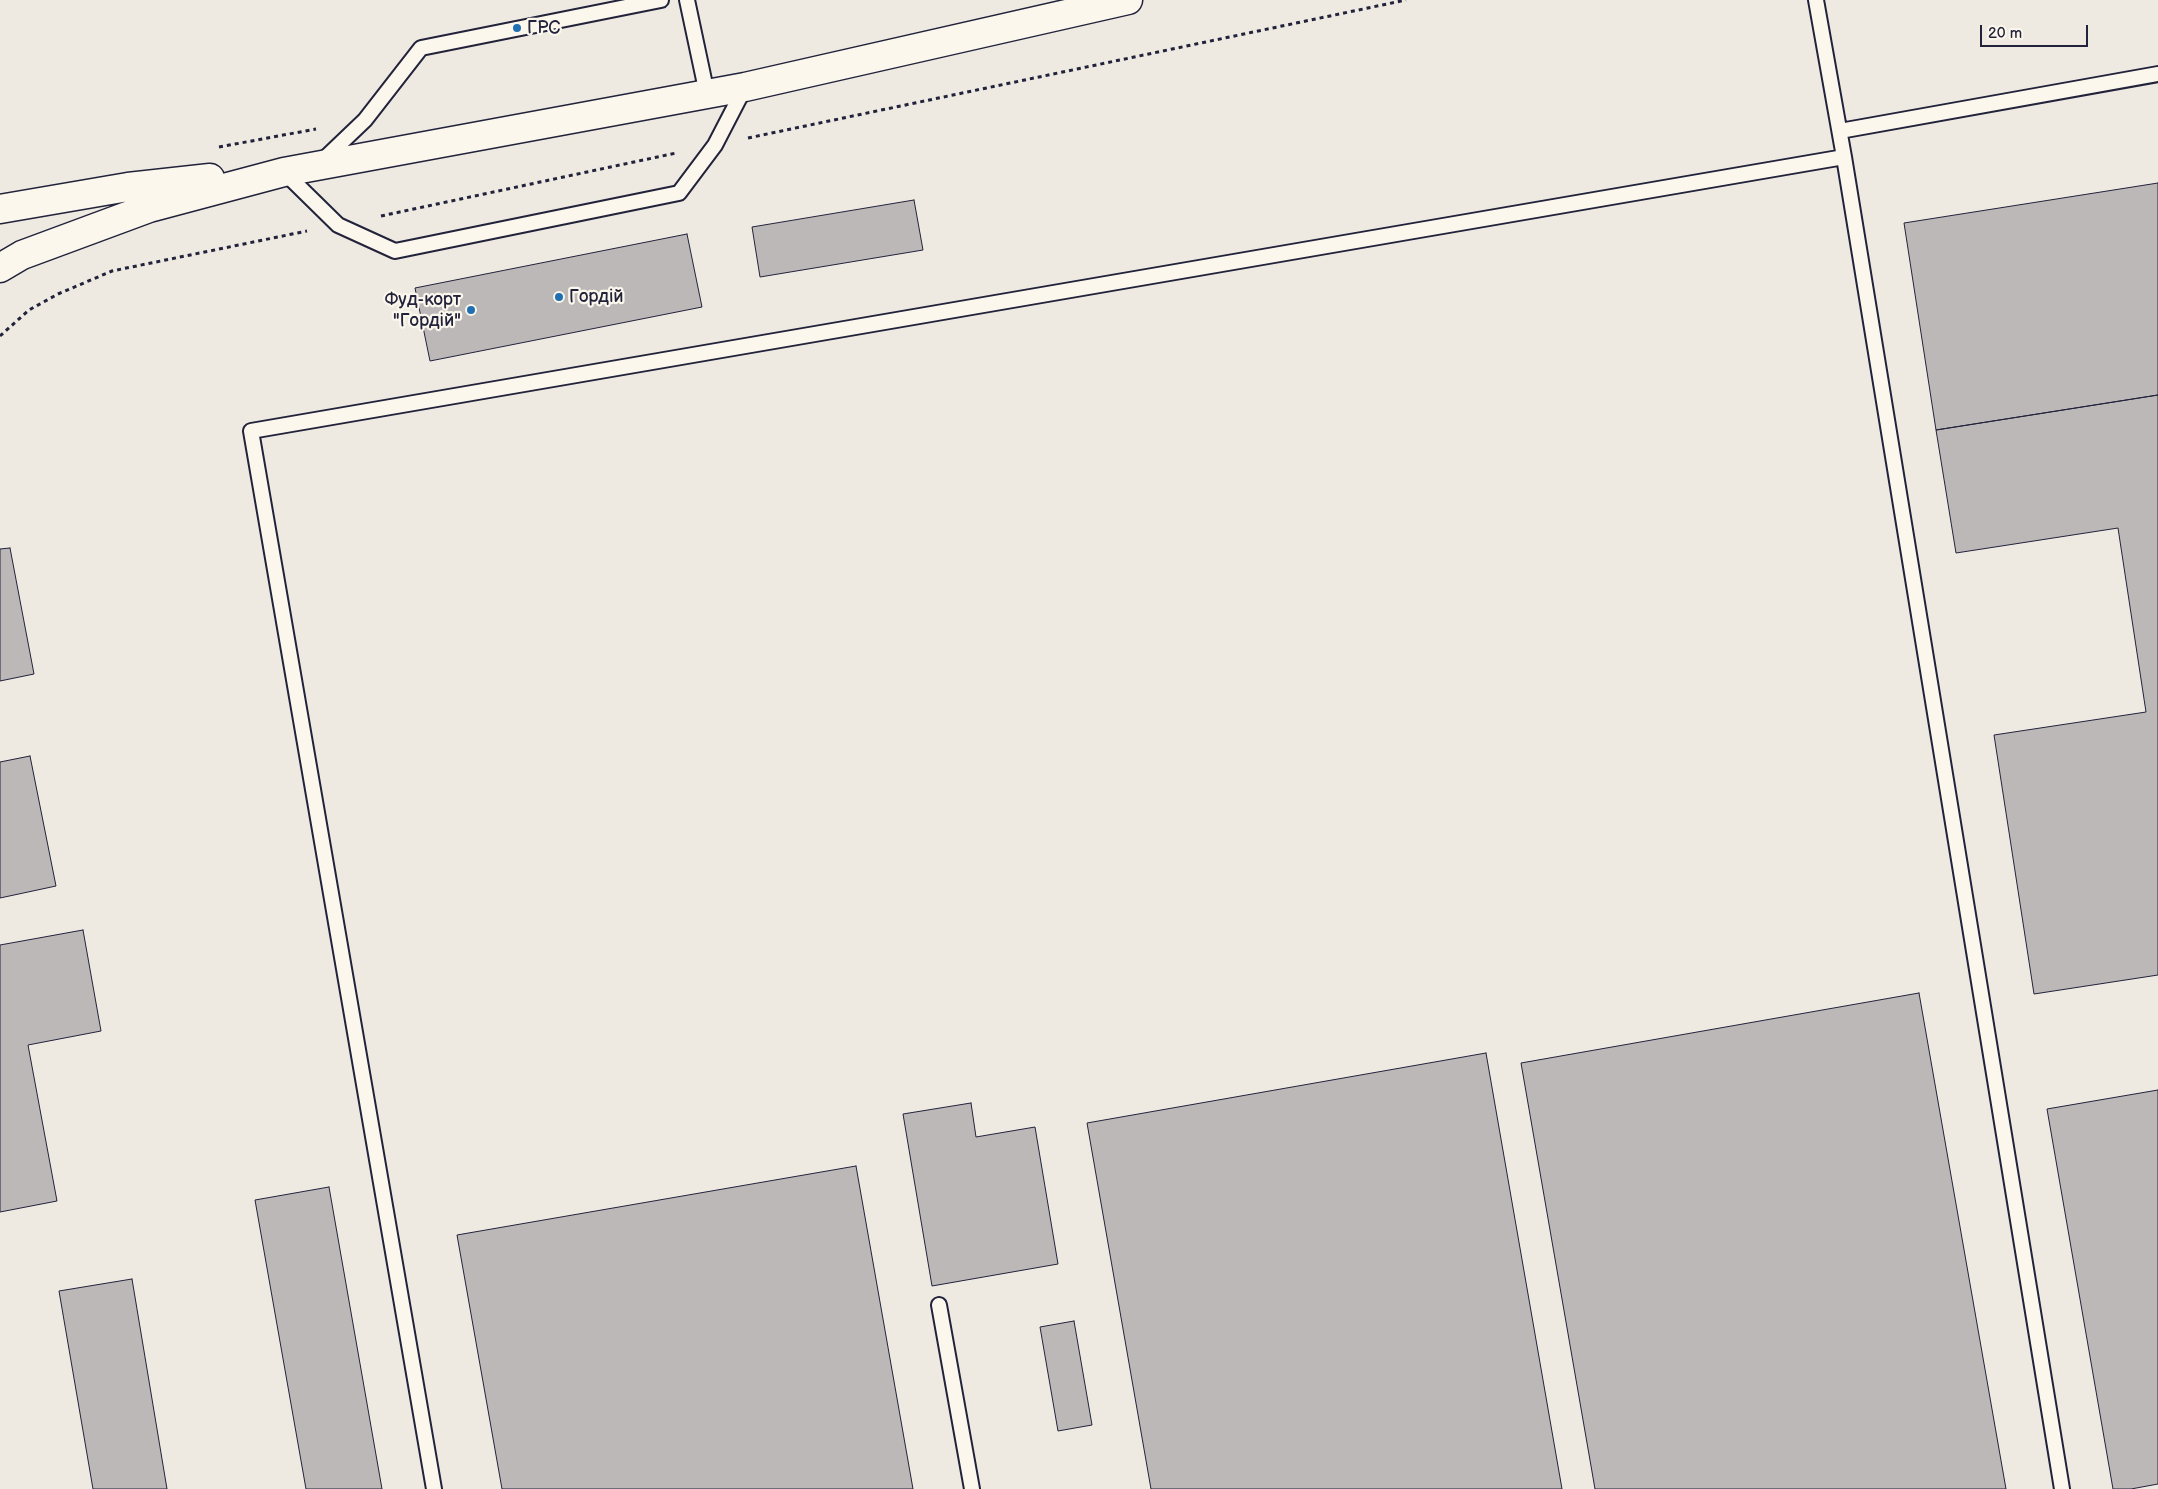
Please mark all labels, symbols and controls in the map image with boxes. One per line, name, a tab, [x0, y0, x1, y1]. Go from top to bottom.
scale bar	[1983, 15, 2090, 47]
place label: ГРС	[527, 17, 560, 39]
marker: ГРС	[511, 22, 523, 34]
text: 20 m	[1988, 24, 2022, 43]
place label: Гордій	[569, 286, 624, 308]
place label: Фуд-корт "Гордій"	[384, 289, 461, 332]
marker: Гордій	[553, 291, 565, 303]
marker: Фуд-корт "Гордій"	[465, 304, 477, 316]

